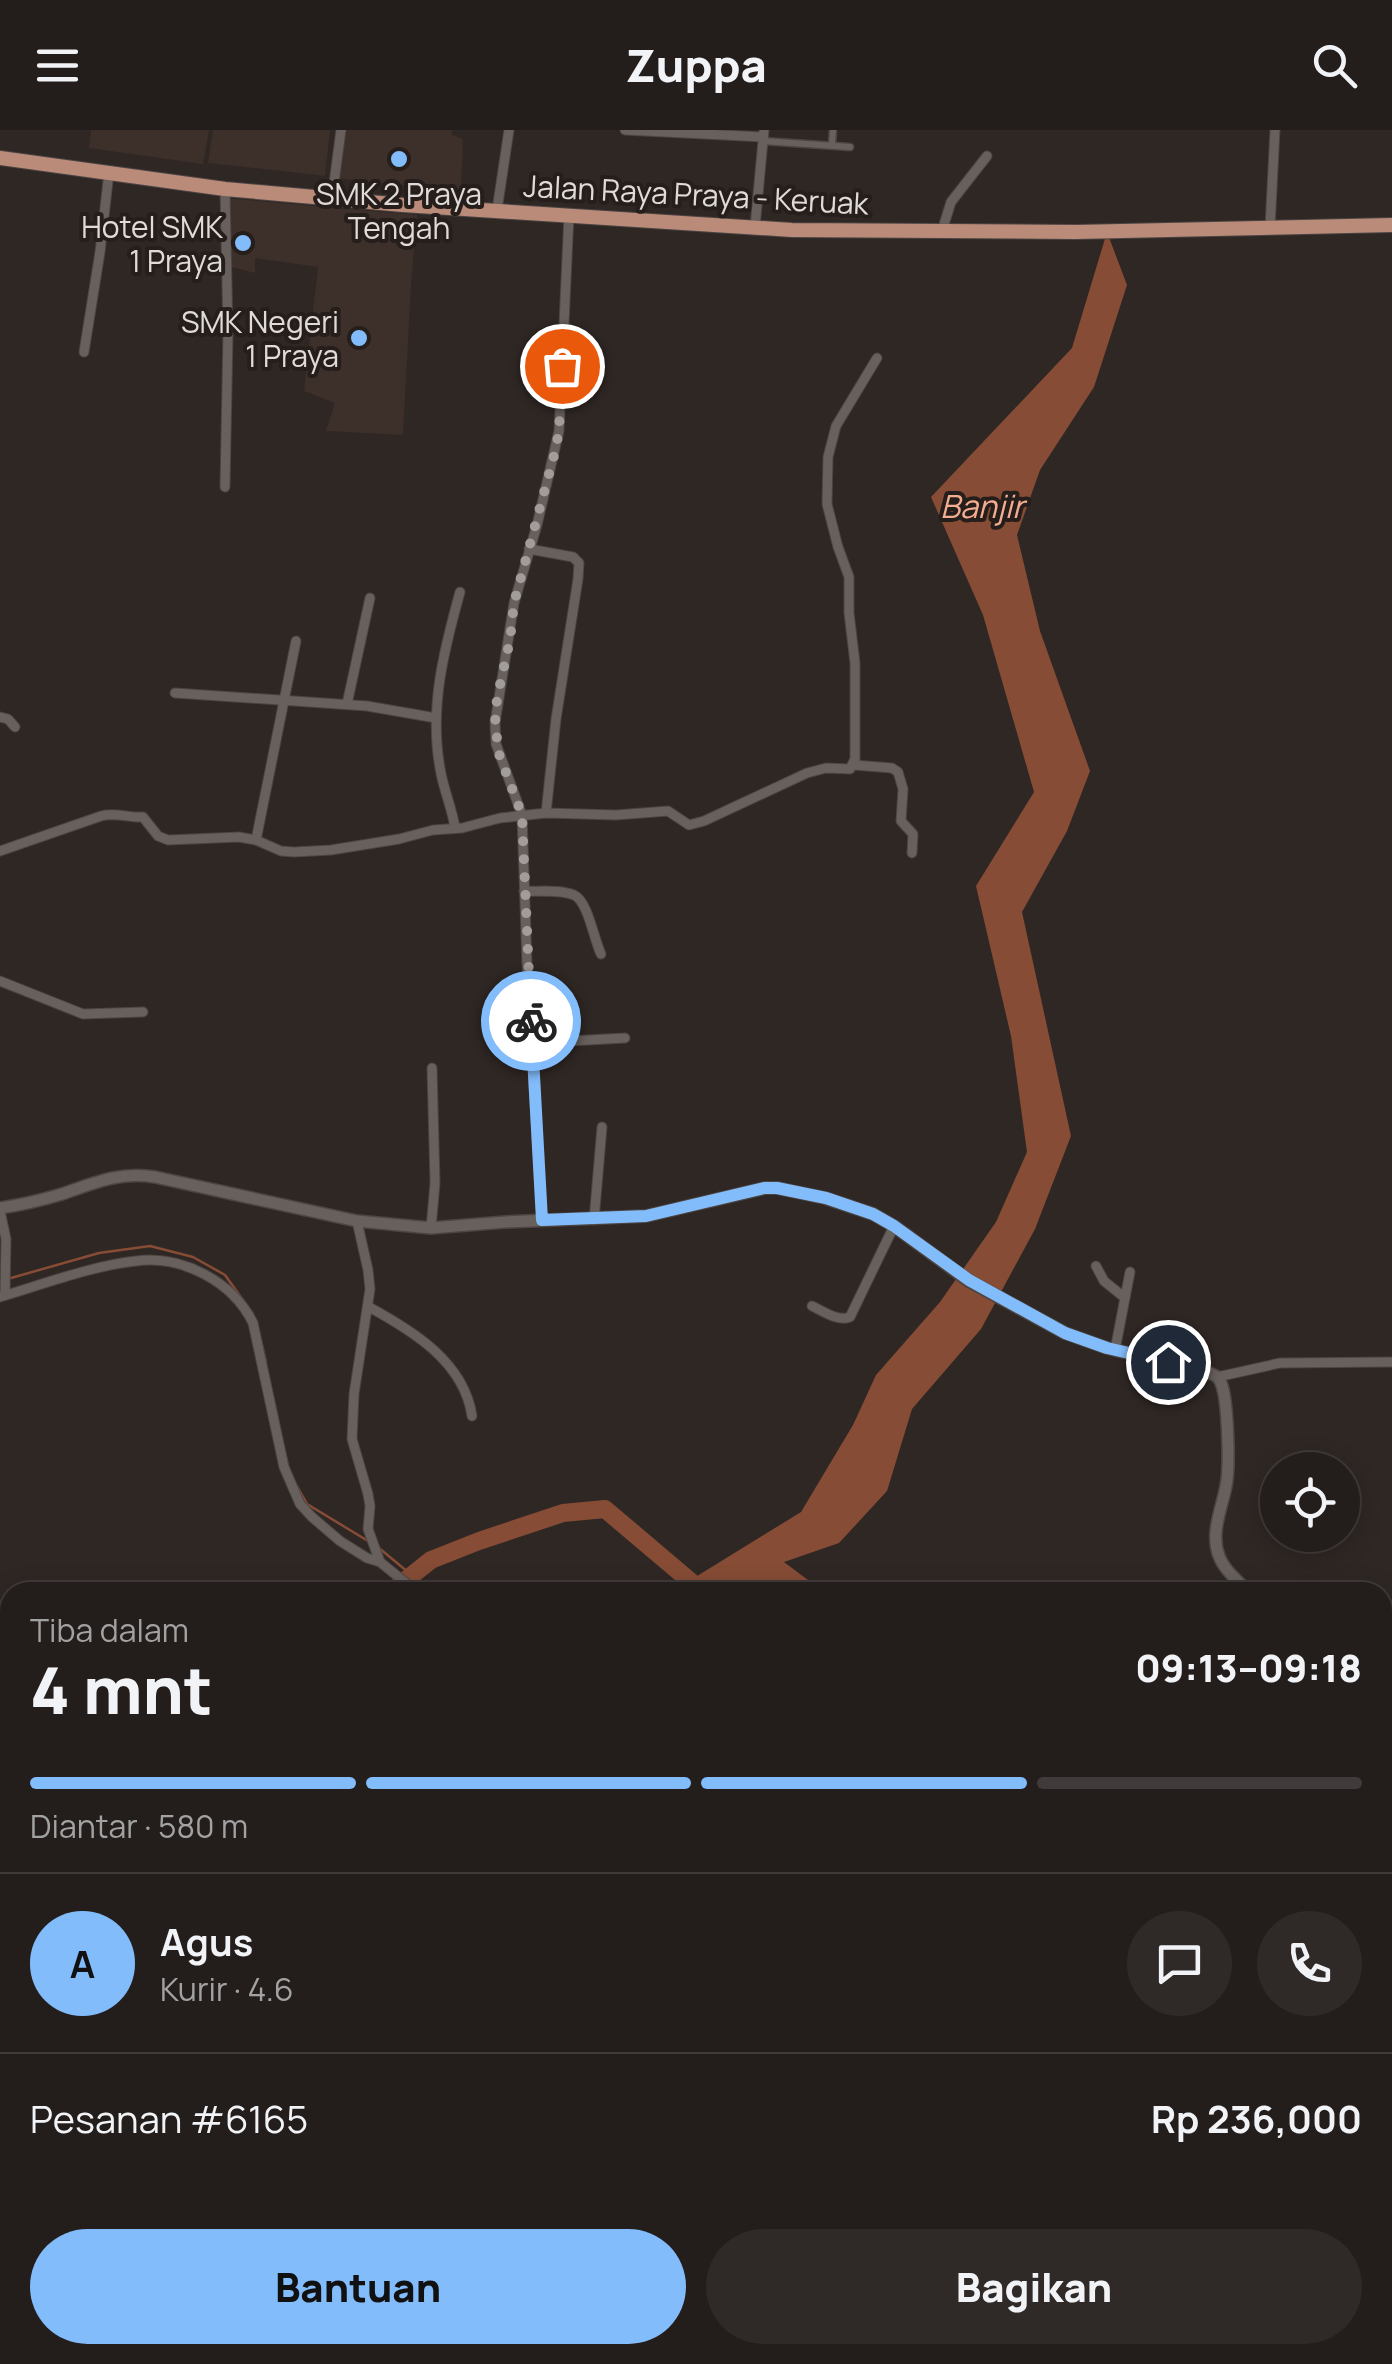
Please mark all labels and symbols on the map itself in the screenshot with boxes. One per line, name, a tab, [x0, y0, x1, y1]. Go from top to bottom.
marker: SMK 2 Praya Tengah	[388, 148, 410, 170]
street label: Jalan Raya Praya - Keruak	[522, 164, 871, 224]
place label: SMK 2 Praya Tengah	[316, 173, 482, 248]
place label: Hotel SMK 1 Praya	[81, 206, 223, 281]
marker: Hotel SMK 1 Praya	[232, 232, 254, 254]
place label: SMK Negeri 1 Praya	[181, 301, 339, 376]
pin	[520, 324, 605, 409]
marker: SMK Negeri 1 Praya	[348, 327, 370, 349]
water label: Banjir	[940, 484, 1028, 528]
courier	[481, 971, 581, 1071]
pin	[1126, 1320, 1211, 1405]

